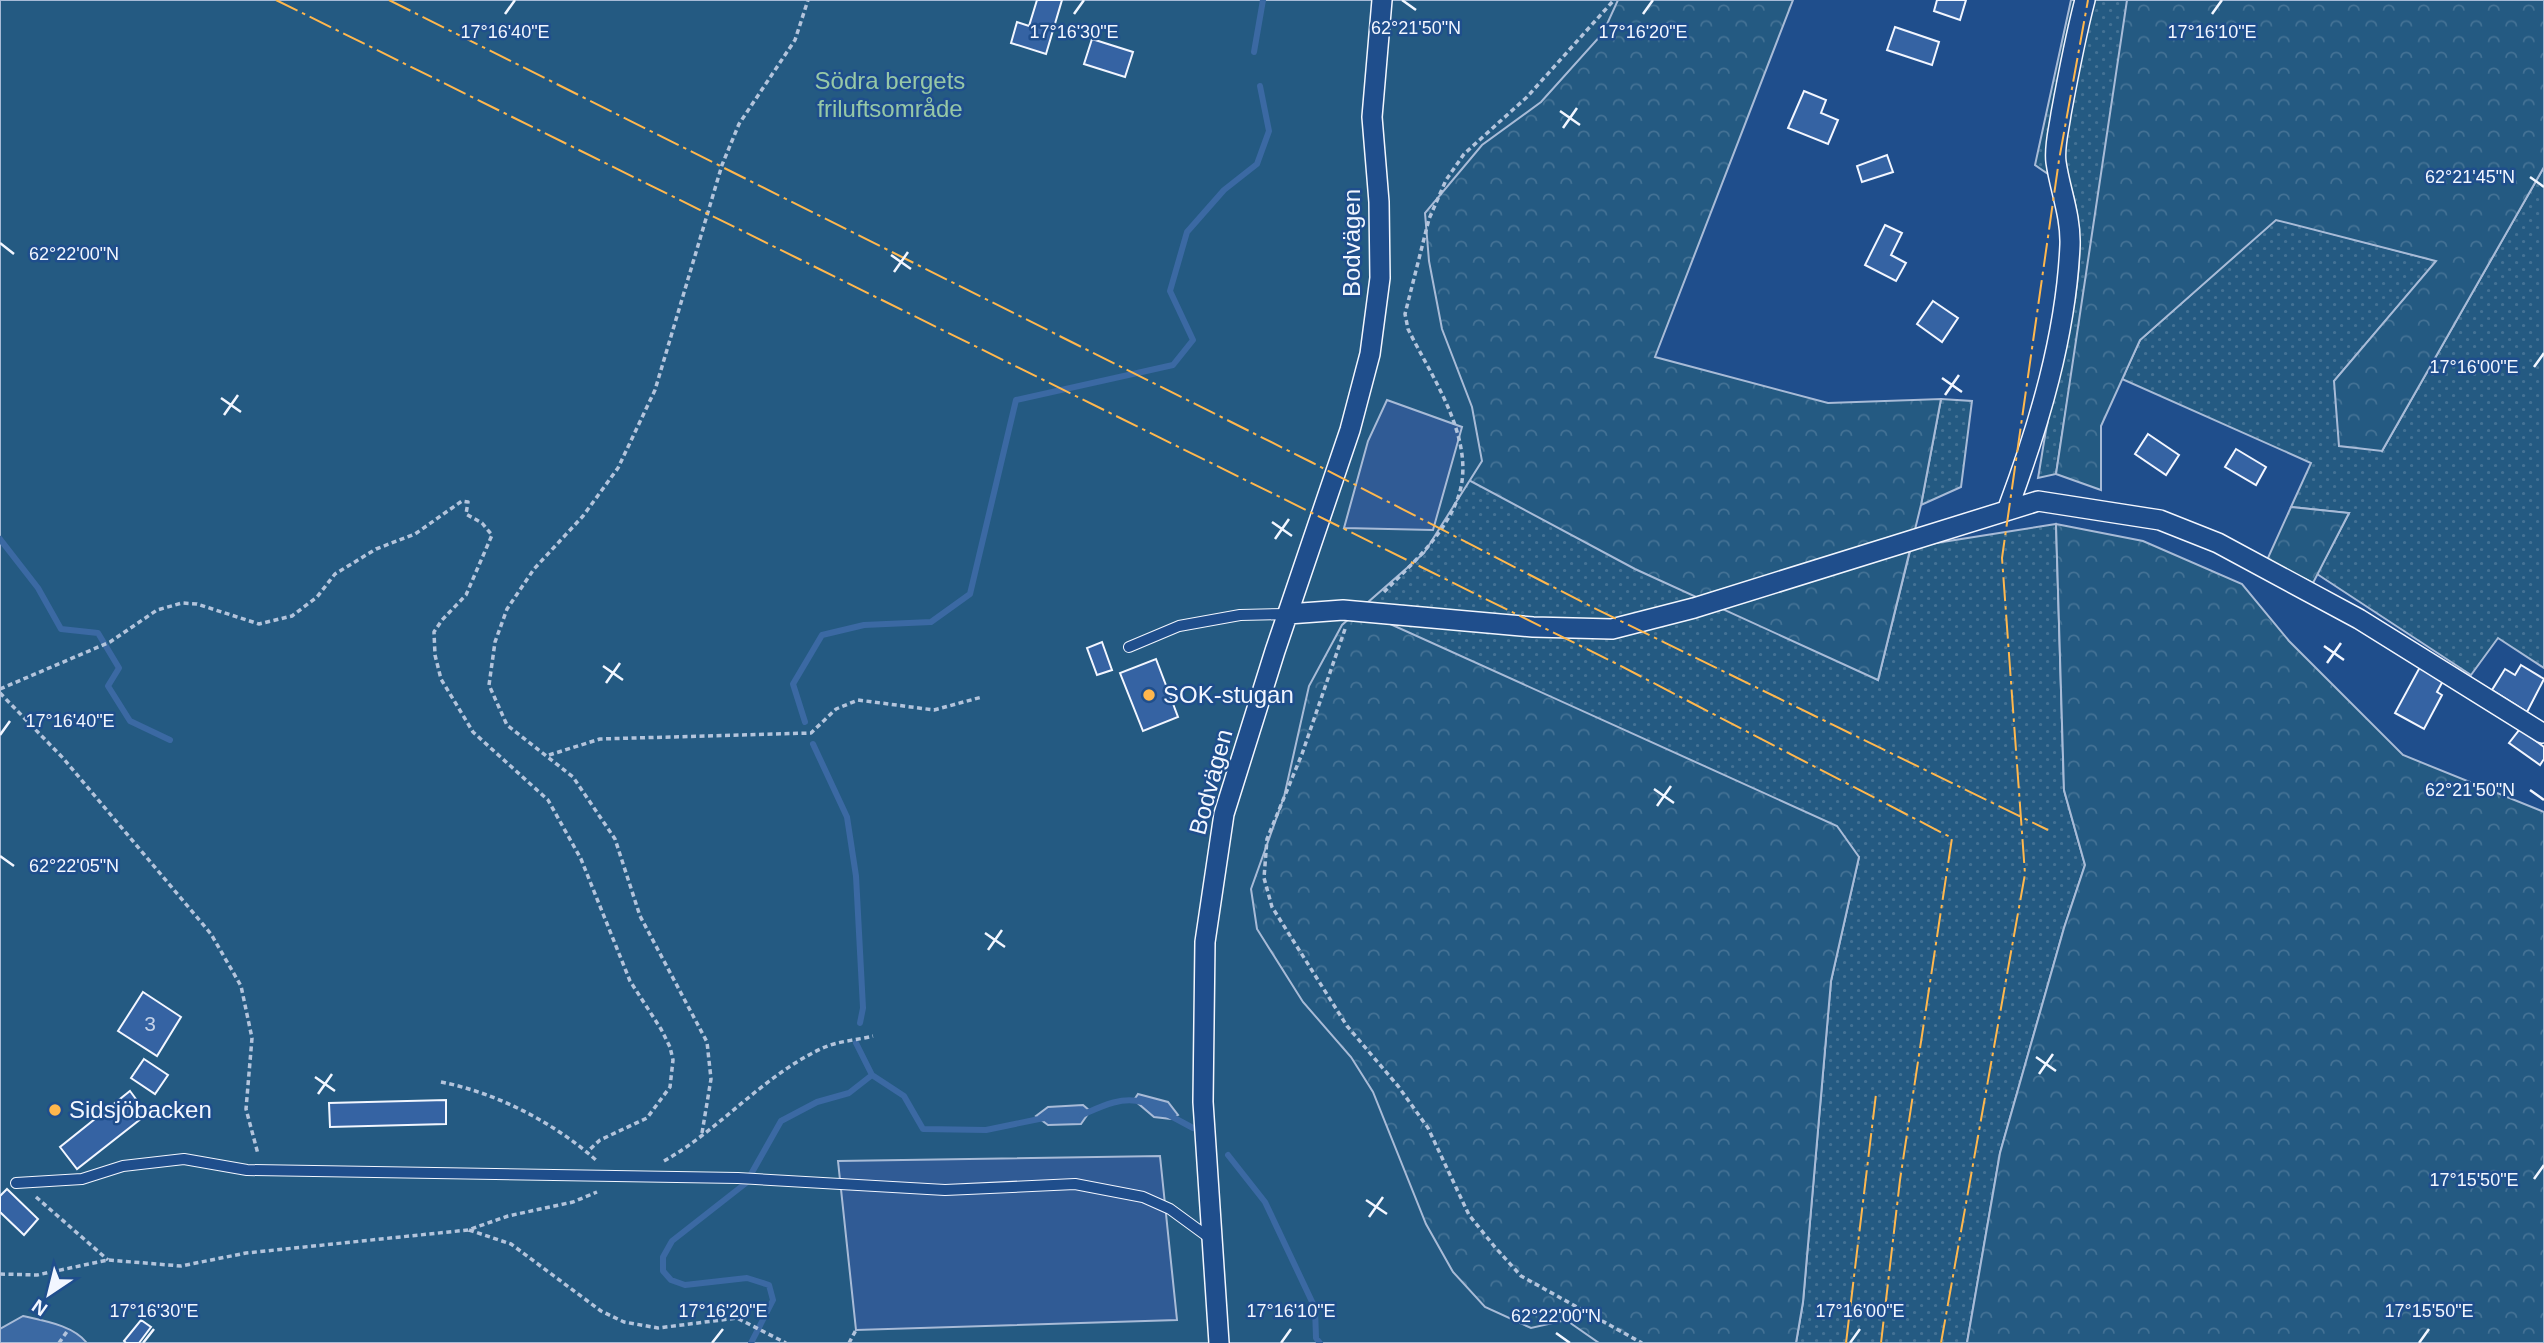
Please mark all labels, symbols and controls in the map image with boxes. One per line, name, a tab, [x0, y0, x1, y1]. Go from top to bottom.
text: 62°21'50"N	[1371, 18, 1461, 38]
text: 17°16'40"E	[460, 22, 550, 42]
text: 17°16'30"E	[1029, 22, 1119, 42]
text: 17°16'20"E	[1598, 22, 1688, 42]
text: 17°16'10"E	[2167, 22, 2257, 42]
park label: Södra bergets friluftsområde	[815, 67, 965, 122]
text: 62°21'45"N	[2425, 167, 2515, 187]
street label: Bodvägen	[1338, 189, 1365, 297]
text: 62°22'00"N	[29, 244, 119, 264]
text: 17°16'00"E	[2429, 357, 2519, 377]
place label: SOK-stugan	[1163, 681, 1294, 708]
marker: SOK-stugan	[1141, 687, 1157, 703]
text: 17°16'40"E	[25, 711, 115, 731]
street label: Bodvägen	[1183, 726, 1238, 838]
text: 62°21'50"N	[2425, 780, 2515, 800]
text: 62°22'05"N	[29, 856, 119, 876]
house number: 3	[144, 1012, 156, 1035]
place label: Sidsjöbacken	[69, 1096, 212, 1123]
marker: Sidsjöbacken	[47, 1102, 63, 1118]
text: 17°15'50"E	[2429, 1170, 2519, 1190]
north arrow	[14, 1259, 84, 1329]
text: N	[28, 1295, 51, 1320]
text: 17°16'30"E	[109, 1301, 199, 1321]
text: 17°16'20"E	[678, 1301, 768, 1321]
text: 17°16'10"E	[1246, 1301, 1336, 1321]
text: 17°16'00"E	[1815, 1301, 1905, 1321]
text: 17°15'50"E	[2384, 1301, 2474, 1321]
text: 62°22'00"N	[1511, 1306, 1601, 1326]

